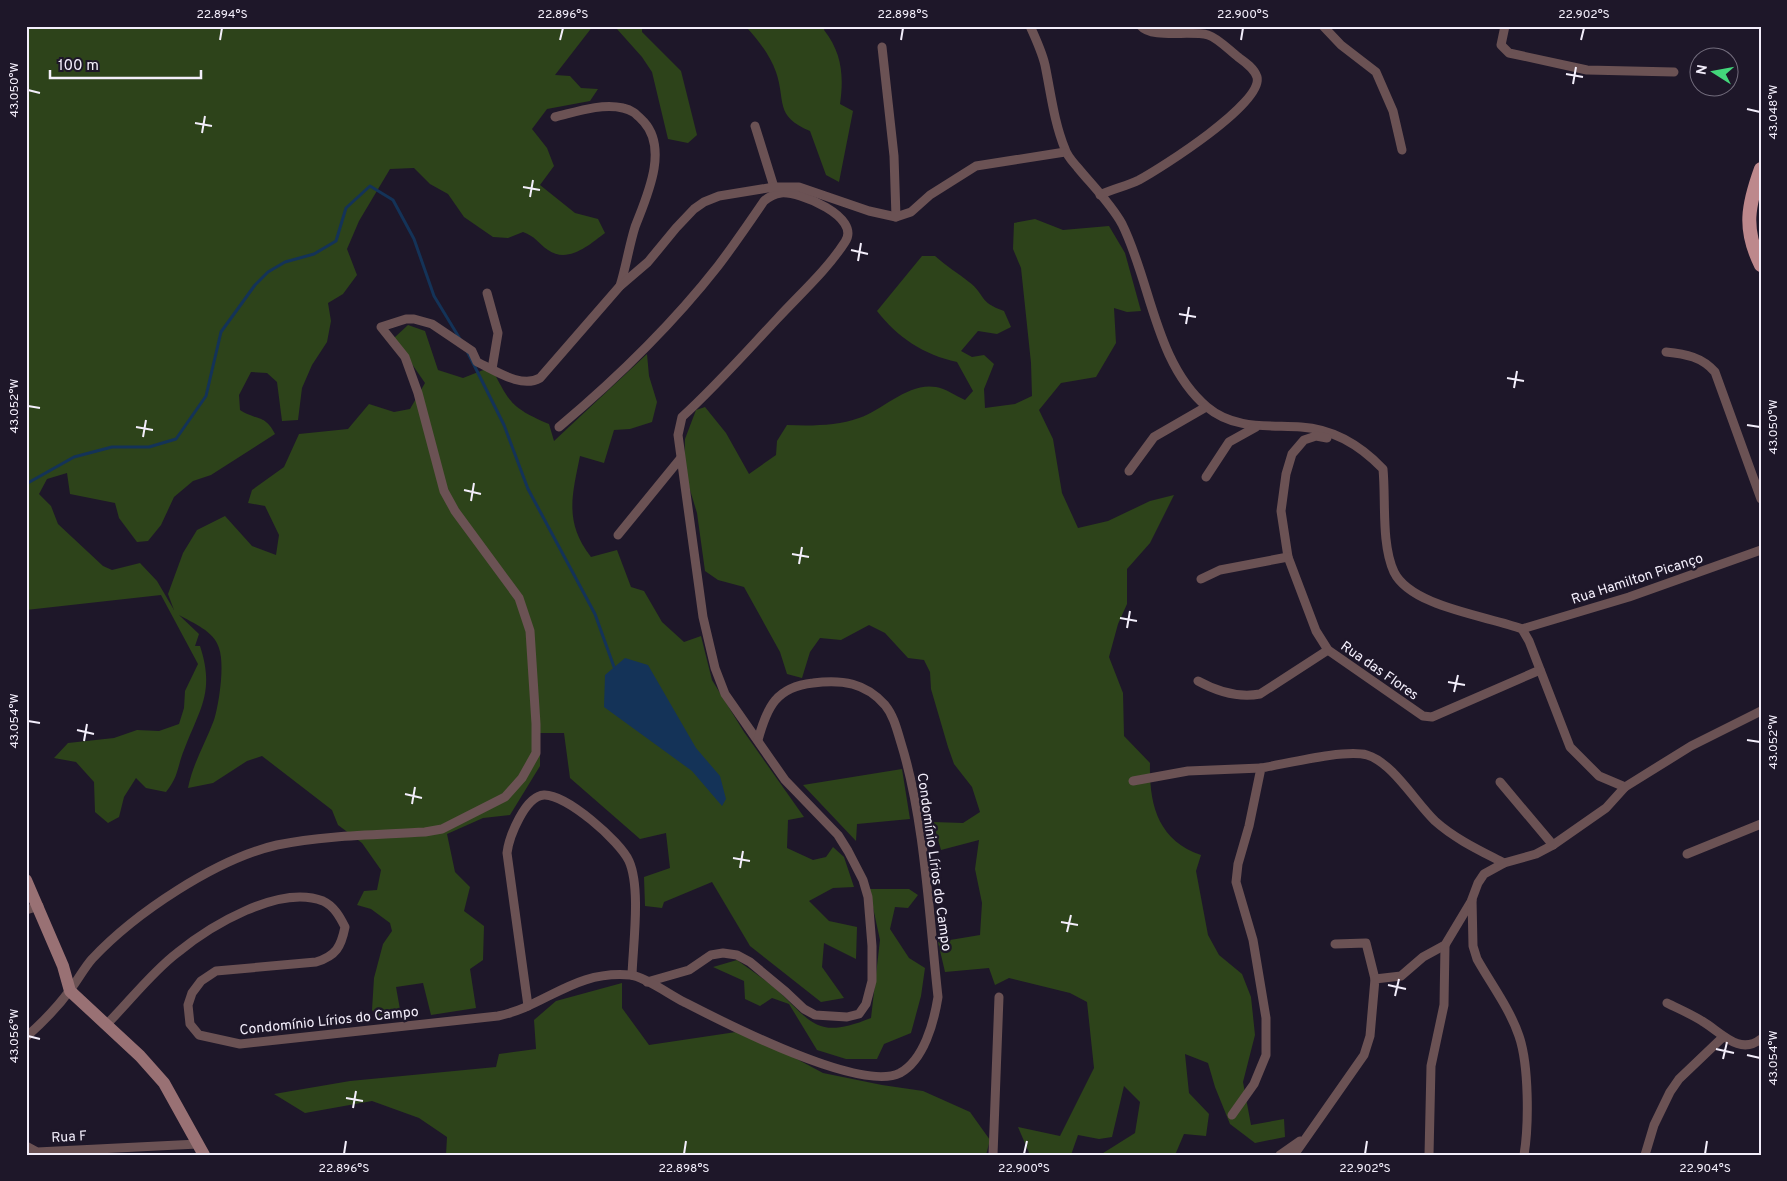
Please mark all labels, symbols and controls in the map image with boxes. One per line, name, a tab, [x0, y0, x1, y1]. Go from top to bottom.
text: 22.894°S	[196, 7, 248, 23]
text: 22.896°S	[538, 7, 588, 23]
text: 22.898°S	[877, 7, 929, 23]
text: 22.900°S	[1217, 7, 1269, 23]
text: 22.902°S	[1558, 7, 1610, 23]
scale bar	[50, 48, 201, 80]
north arrow	[1690, 48, 1740, 98]
text: 100 m	[58, 57, 99, 76]
text: 43.050°W	[7, 62, 23, 118]
text: N	[1693, 63, 1712, 76]
text: 43.048°W	[1766, 85, 1782, 139]
text: 43.052°W	[7, 379, 23, 433]
text: 43.050°W	[1766, 399, 1782, 455]
street label: Rua Hamilton Picanço	[1569, 550, 1706, 609]
street label: Rua das Flores	[1337, 638, 1421, 704]
text: 43.054°W	[7, 693, 23, 749]
text: 43.052°W	[1766, 715, 1782, 769]
street label: Condomínio Lírios do Campo	[913, 772, 954, 953]
street label: Condomínio Lírios do Campo	[239, 1004, 420, 1039]
text: 43.056°W	[7, 1009, 23, 1063]
text: 43.054°W	[1766, 1030, 1782, 1086]
street label: Rua F	[51, 1128, 87, 1147]
text: 22.896°S	[319, 1161, 369, 1177]
text: 22.898°S	[658, 1161, 710, 1177]
text: 22.900°S	[998, 1161, 1050, 1177]
text: 22.902°S	[1339, 1161, 1391, 1177]
text: 22.904°S	[1679, 1161, 1731, 1177]

